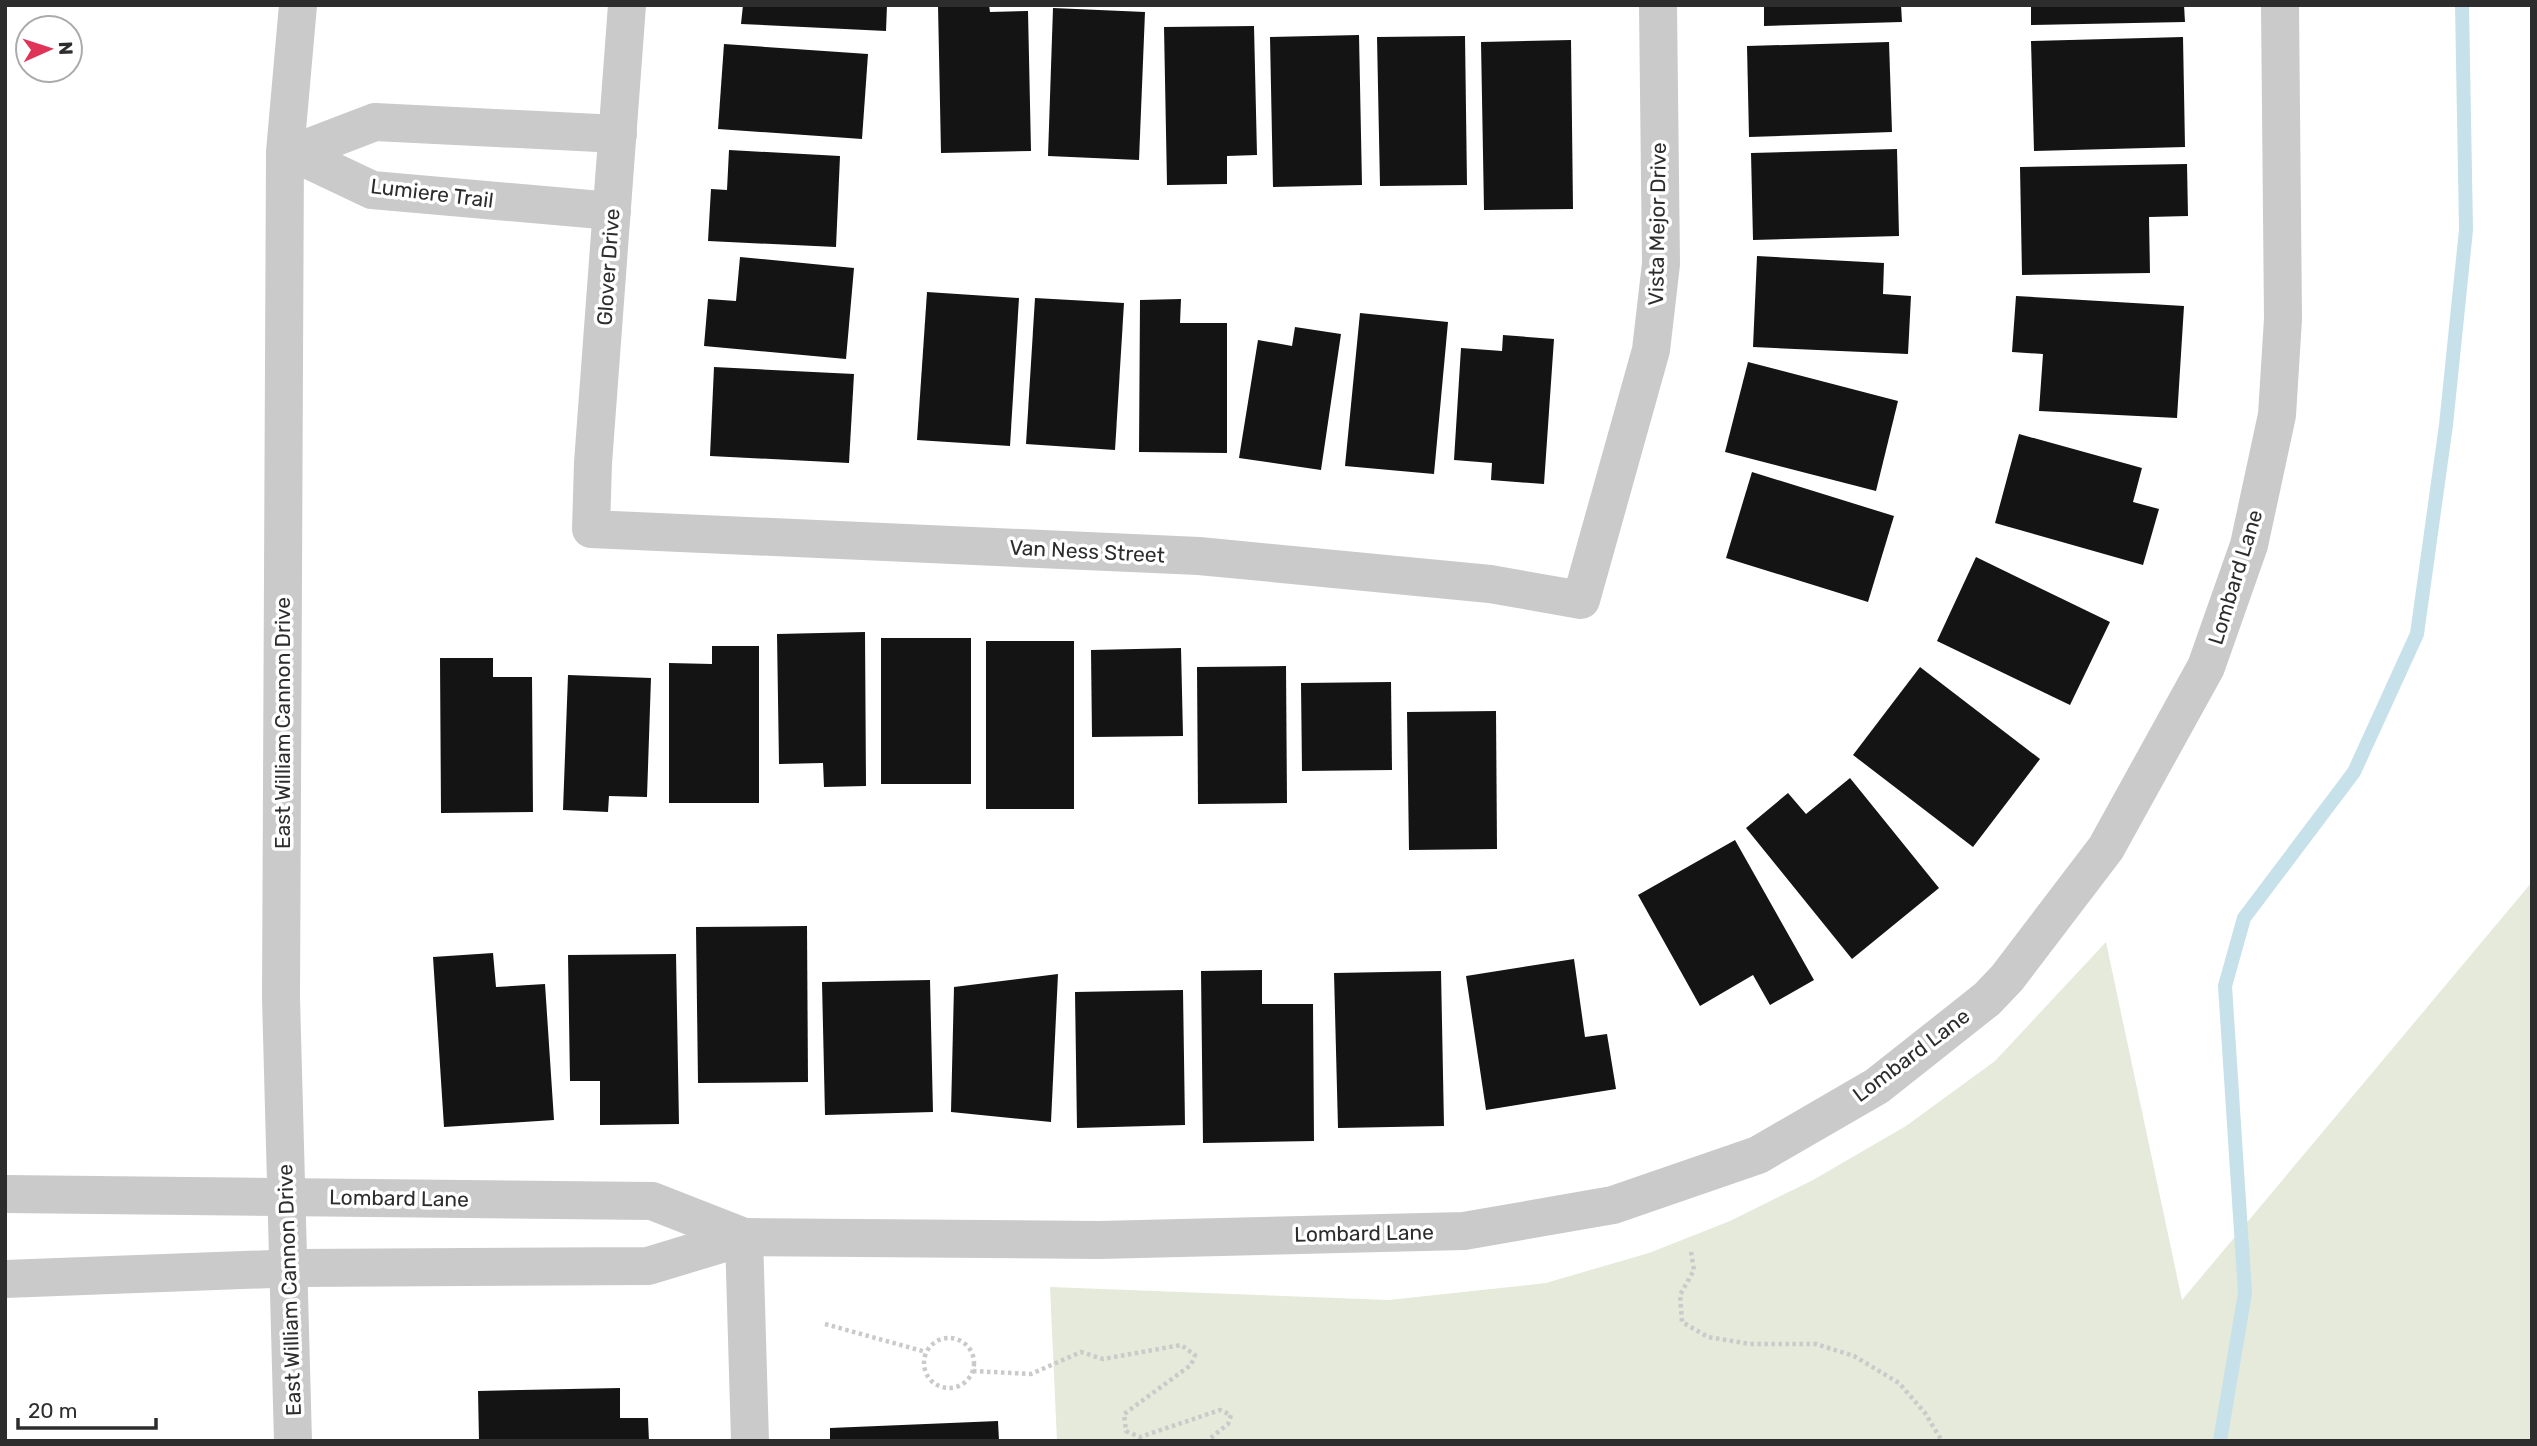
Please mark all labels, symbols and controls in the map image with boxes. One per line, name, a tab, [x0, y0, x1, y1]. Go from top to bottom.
north arrow	[14, 14, 84, 84]
text: N	[54, 41, 77, 56]
street label: Vista Mejor Drive	[1643, 142, 1671, 306]
street label: Lumiere Trail	[369, 173, 495, 213]
street label: Glover Drive	[591, 208, 625, 326]
street label: Lombard Lane	[2203, 507, 2267, 647]
street label: Van Ness Street	[1009, 534, 1165, 568]
street label: East William Cannon Drive	[270, 597, 295, 849]
street label: Lombard Lane	[1848, 1003, 1974, 1107]
street label: East William Cannon Drive	[272, 1164, 306, 1416]
street label: Lombard Lane	[329, 1184, 469, 1212]
street label: Lombard Lane	[1294, 1219, 1434, 1247]
scale bar	[18, 1386, 156, 1430]
text: 20 m	[28, 1398, 77, 1423]

